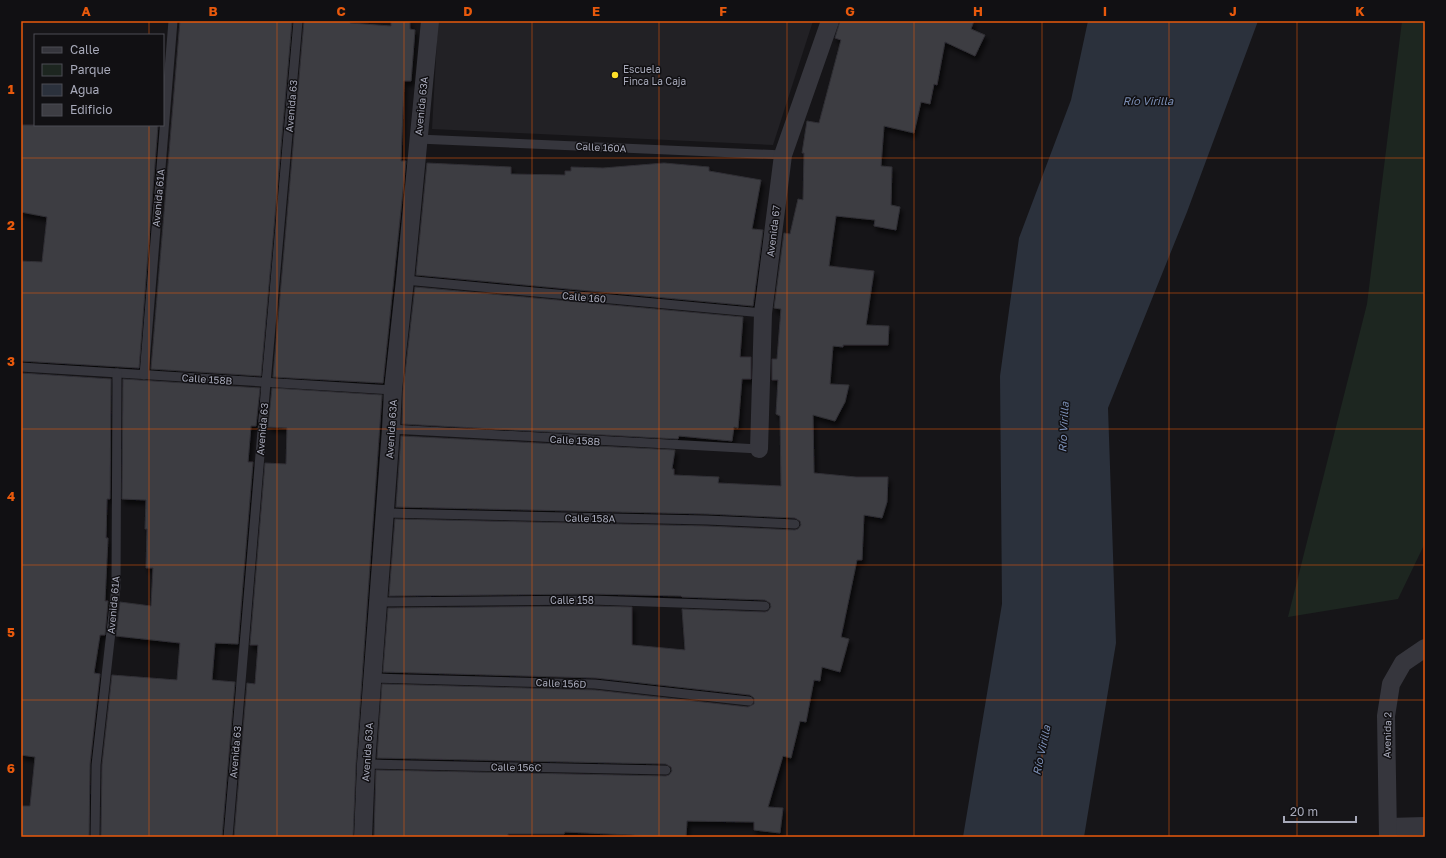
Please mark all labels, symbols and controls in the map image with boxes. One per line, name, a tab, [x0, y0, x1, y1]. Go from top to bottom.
text: A	[81, 3, 91, 19]
text: B	[208, 3, 218, 19]
text: C	[336, 3, 346, 19]
text: D	[463, 3, 473, 19]
text: E	[592, 3, 600, 19]
text: F	[719, 3, 727, 19]
text: G	[845, 3, 855, 19]
text: H	[973, 3, 983, 19]
text: I	[1103, 3, 1107, 19]
text: J	[1229, 3, 1237, 19]
text: K	[1355, 3, 1365, 19]
legend	[34, 34, 164, 126]
text: Calle	[70, 42, 100, 57]
text: Parque	[70, 62, 111, 77]
place label: Escuela Finca La Caja	[623, 63, 686, 87]
marker: Escuela Finca La Caja	[610, 70, 620, 80]
street label: Avenida 63A	[412, 76, 430, 136]
street label: Avenida 63	[283, 79, 299, 133]
text: 1	[8, 81, 15, 97]
text: Agua	[70, 82, 99, 97]
water label: Río Virilla	[1123, 94, 1174, 107]
text: Edificio	[70, 102, 112, 117]
street label: Calle 160A	[575, 140, 627, 154]
street label: Avenida 61A	[149, 168, 167, 227]
street label: Avenida 67	[764, 205, 782, 257]
text: 2	[7, 217, 15, 233]
street label: Calle 160	[561, 289, 607, 305]
text: 3	[7, 353, 15, 369]
street label: Calle 158B	[181, 371, 233, 387]
street label: Avenida 63A	[383, 399, 399, 459]
water label: Río Virilla	[1055, 401, 1071, 453]
street label: Avenida 63	[254, 402, 270, 456]
street label: Calle 158B	[549, 433, 601, 447]
text: 4	[7, 488, 15, 504]
street label: Calle 158A	[565, 512, 616, 524]
street label: Avenida 61A	[104, 575, 122, 634]
street label: Calle 158	[550, 594, 594, 606]
text: 5	[7, 624, 15, 640]
street label: Calle 156D	[535, 676, 587, 690]
street label: Avenida 2	[1381, 712, 1393, 758]
street label: Avenida 63A	[359, 722, 375, 782]
water label: Río Virilla	[1029, 723, 1053, 776]
street label: Avenida 63	[227, 725, 243, 779]
text: 6	[7, 760, 15, 776]
street label: Calle 156C	[491, 761, 542, 773]
scale bar	[1284, 798, 1356, 824]
text: 20 m	[1290, 804, 1318, 819]

